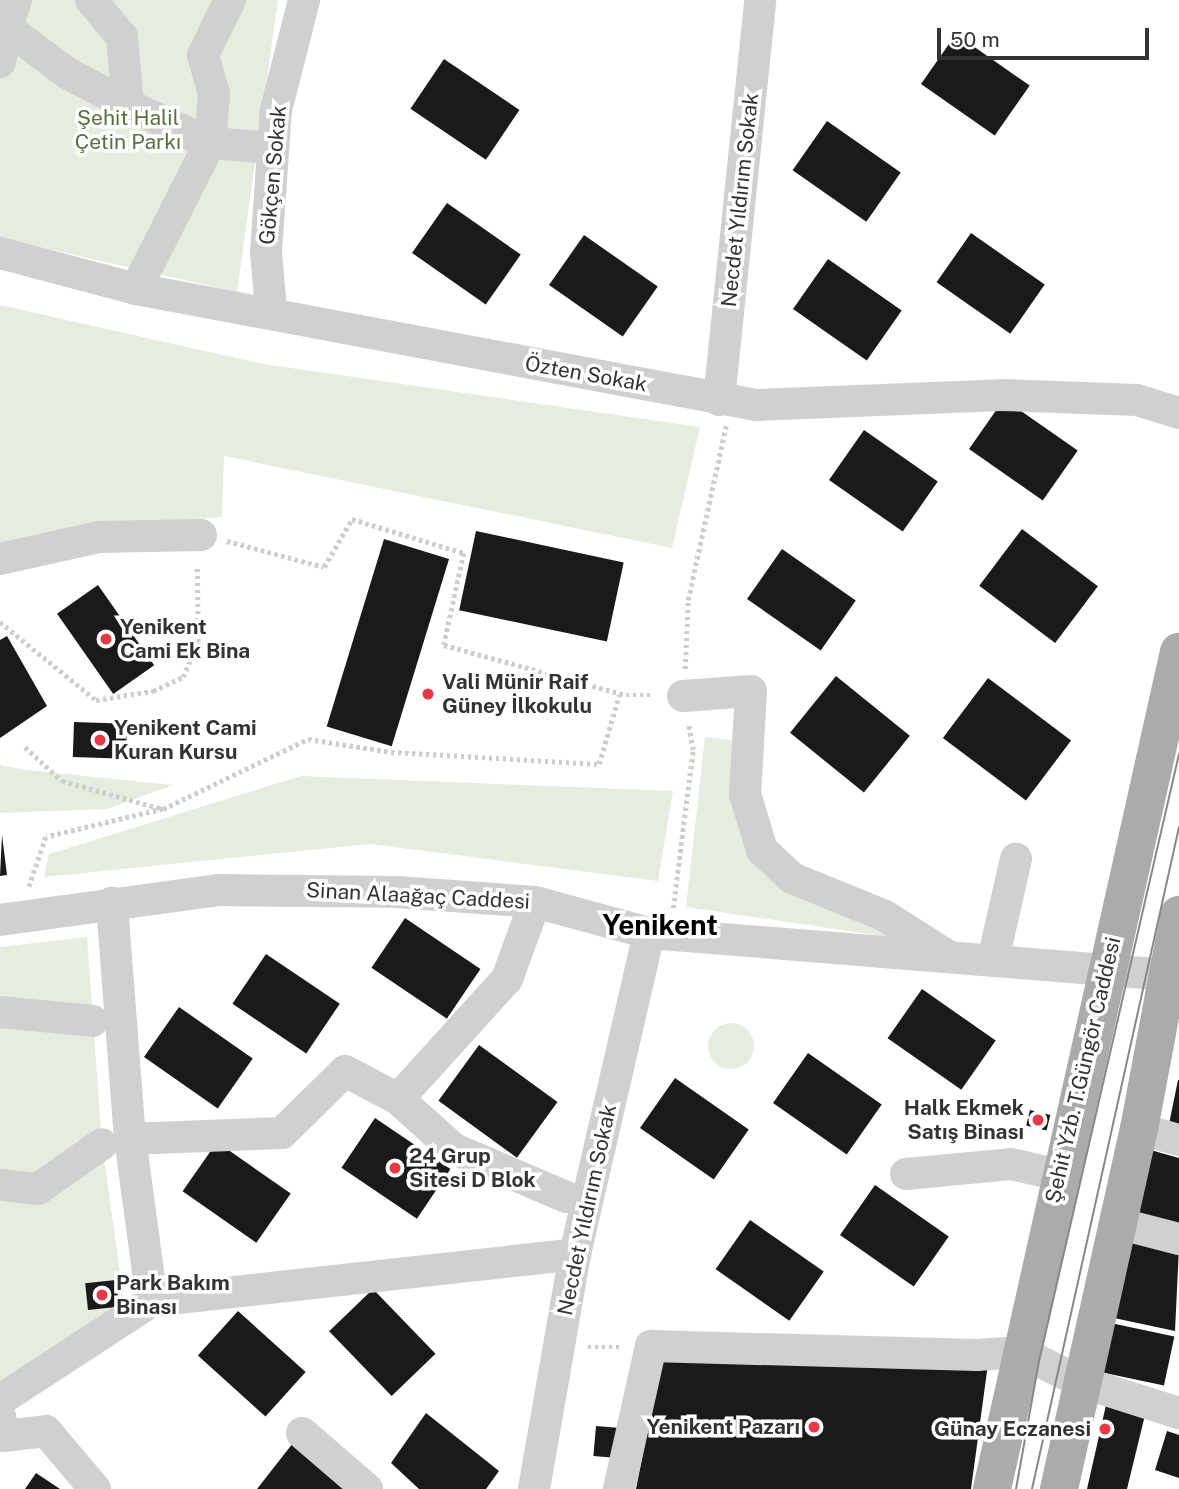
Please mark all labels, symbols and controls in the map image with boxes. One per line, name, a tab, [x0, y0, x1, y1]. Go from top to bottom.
scale bar	[941, 14, 1153, 58]
text: 50 m	[950, 27, 1000, 52]
street label: Necdet Yıldırım Sokak	[716, 92, 764, 308]
street label: Gökçen Sokak	[254, 104, 292, 246]
park label: Şehit Halil Çetin Parkı	[75, 105, 181, 155]
street label: Özten Sokak	[523, 351, 649, 397]
place label: Yenikent Cami Ek Bina	[120, 614, 250, 664]
marker: Yenikent Cami Ek Bina	[98, 631, 114, 647]
place label: Vali Münir Raif Güney İlkokulu	[442, 669, 592, 719]
marker: Vali Münir Raif Güney İlkokulu	[420, 686, 436, 702]
place label: Yenikent Cami Kuran Kursu	[114, 715, 257, 765]
marker: Yenikent Cami Kuran Kursu	[92, 732, 108, 748]
street label: Sinan Alaağaç Caddesi	[305, 878, 531, 914]
district label: Yenikent	[602, 908, 718, 942]
street label: Şehit Yzb. T.Güngör Caddesi	[1040, 935, 1126, 1205]
place label: Halk Ekmek Satış Binası	[904, 1095, 1024, 1145]
street label: Necdet Yıldırım Sokak	[552, 1102, 622, 1318]
marker: Halk Ekmek Satış Binası	[1030, 1112, 1046, 1128]
place label: 24 Grup Sitesi D Blok	[409, 1143, 536, 1193]
marker: 24 Grup Sitesi D Blok	[387, 1160, 403, 1176]
place label: Park Bakım Binası	[116, 1270, 230, 1320]
marker: Park Bakım Binası	[94, 1287, 110, 1303]
place label: Yenikent Pazarı	[647, 1414, 800, 1440]
place label: Günay Eczanesi	[934, 1416, 1091, 1442]
marker: Yenikent Pazarı	[806, 1419, 822, 1435]
marker: Günay Eczanesi	[1097, 1421, 1113, 1437]

